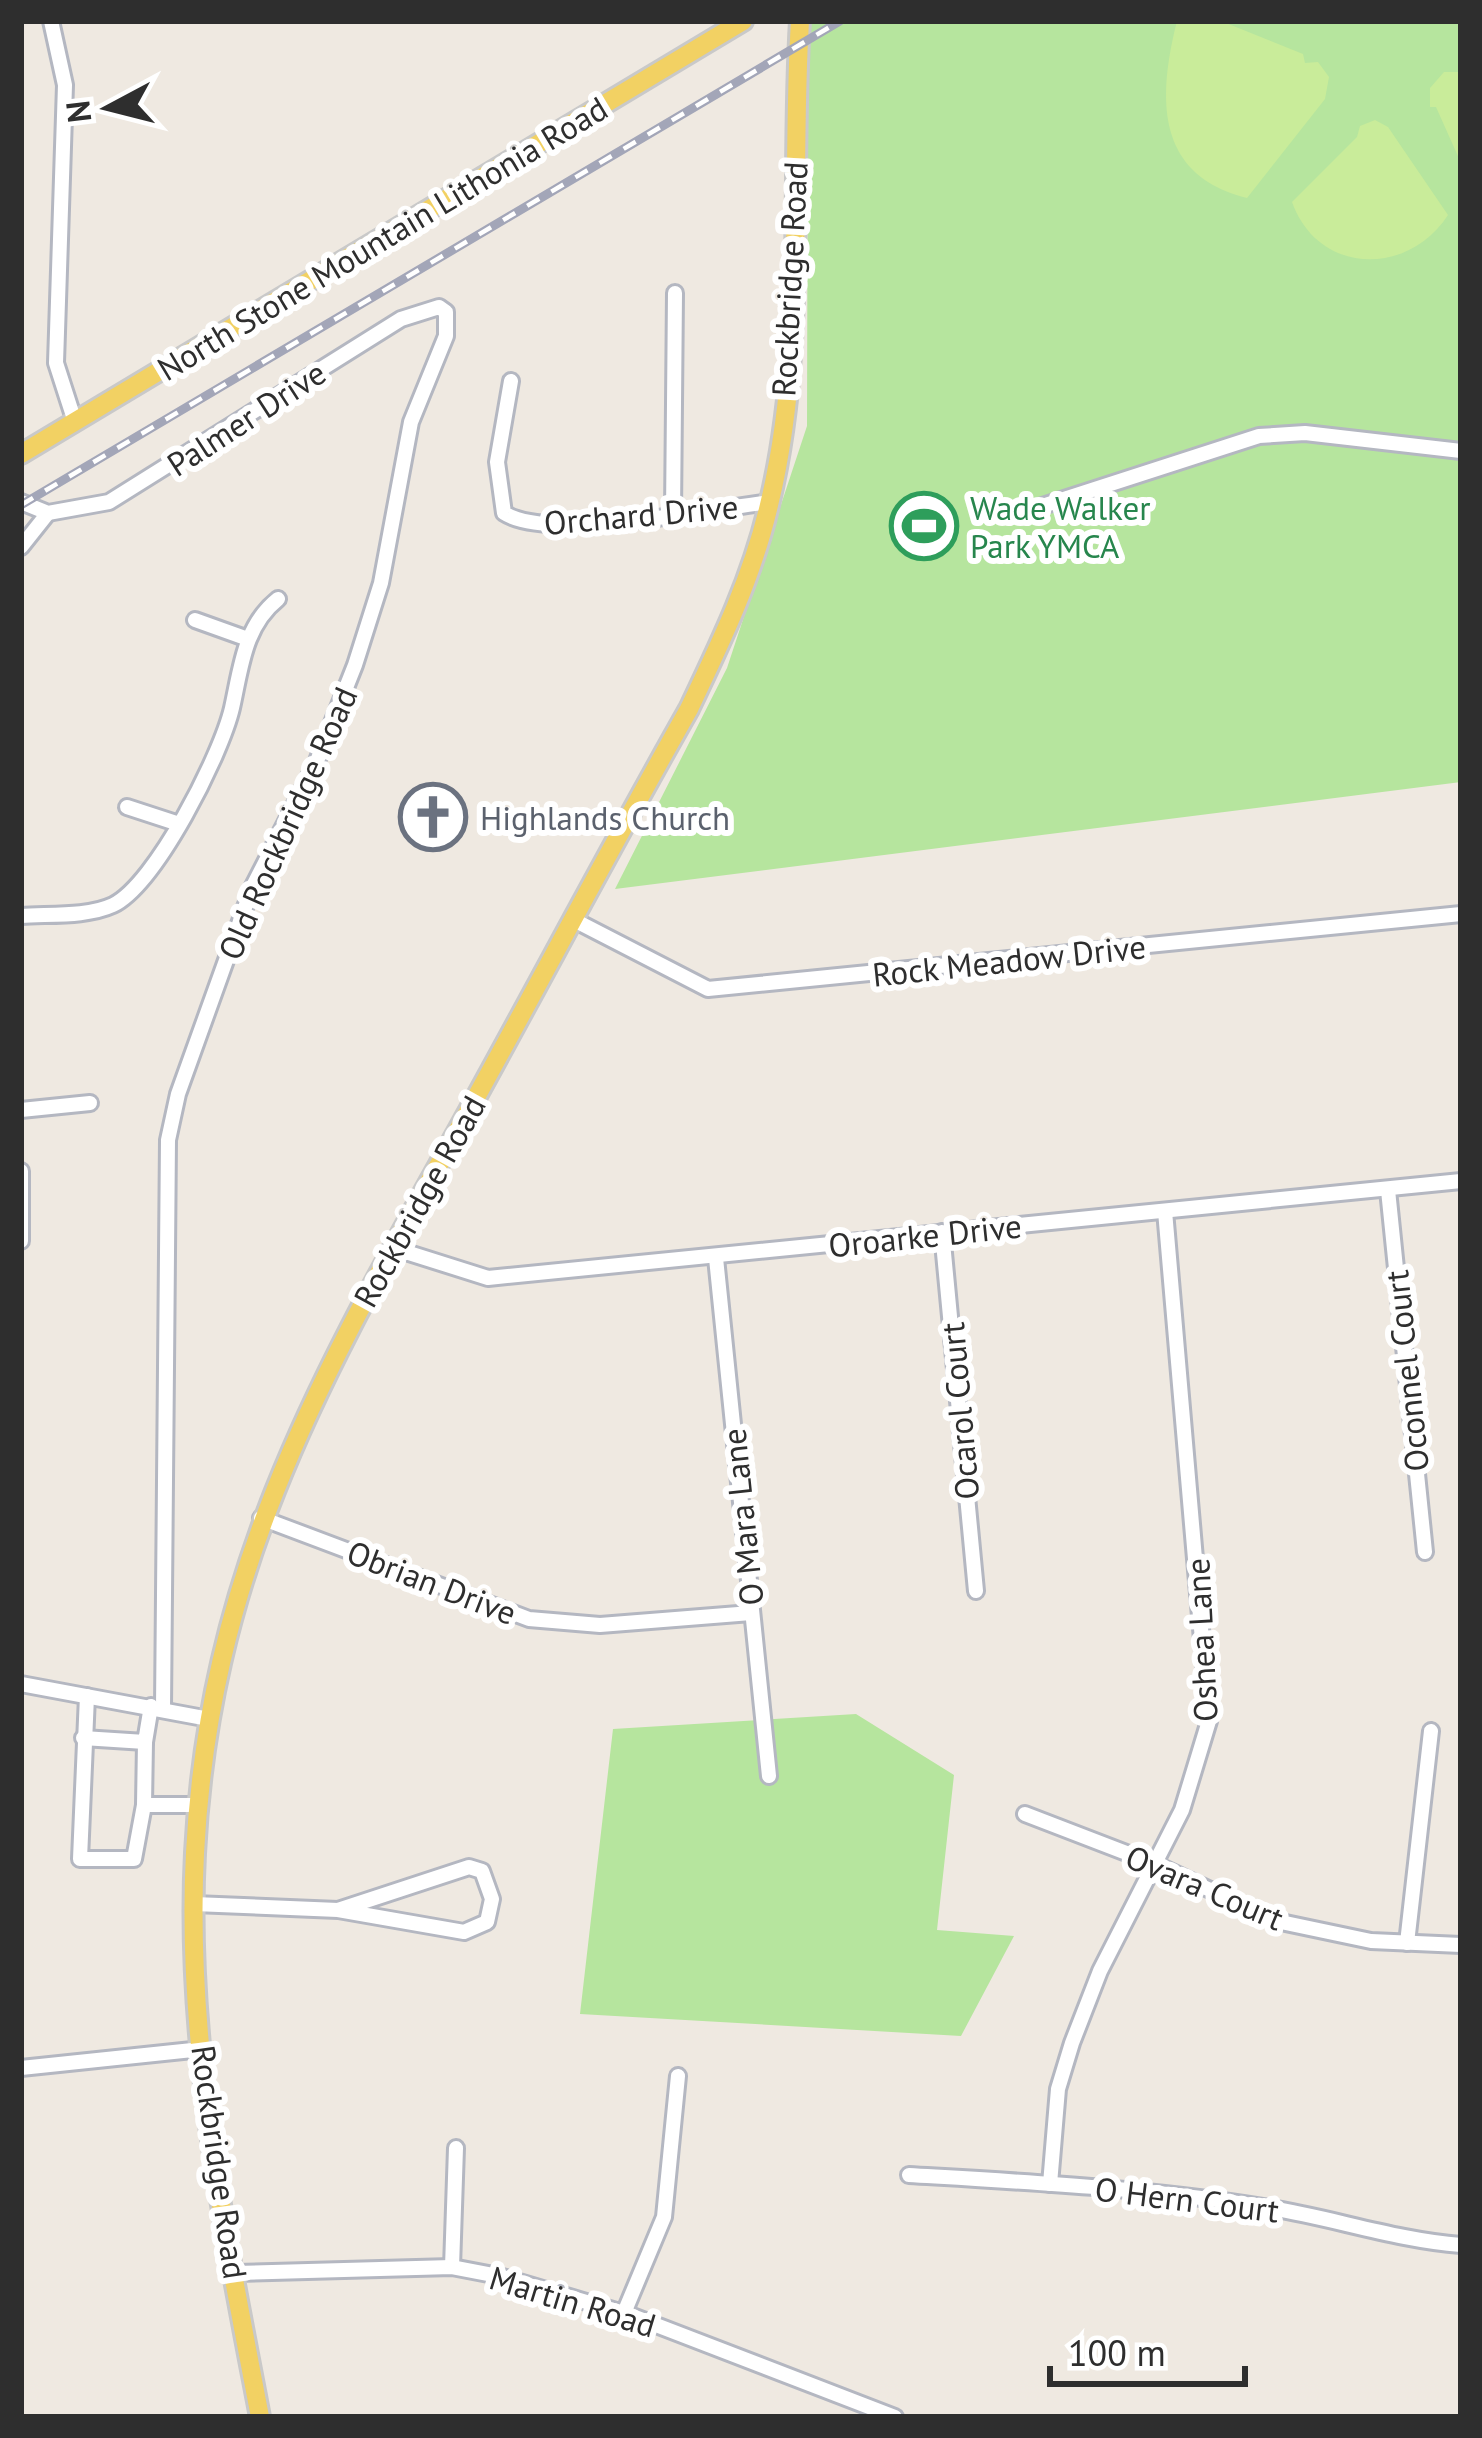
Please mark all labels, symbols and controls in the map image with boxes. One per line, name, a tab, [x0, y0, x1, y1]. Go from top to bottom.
north arrow	[48, 48, 168, 168]
street label: North Stone Mountain Lithonia Road	[149, 86, 615, 390]
text: N	[55, 98, 100, 125]
street label: Rockbridge Road	[761, 160, 817, 398]
street label: Palmer Drive	[158, 351, 334, 485]
street label: Orchard Drive	[542, 484, 740, 544]
place label: Wade Walker Park YMCA	[970, 486, 1150, 567]
sports icon: Wade Walker Park YMCA	[889, 491, 959, 561]
street label: Old Rockbridge Road	[208, 680, 366, 966]
church icon: Highlands Church	[398, 782, 468, 852]
place label: Highlands Church	[480, 796, 730, 839]
street label: Rock Meadow Drive	[870, 924, 1148, 996]
street label: Rockbridge Road	[343, 1088, 495, 1314]
street label: Oroarke Drive	[826, 1203, 1024, 1267]
street label: Oconnel Court	[1374, 1268, 1438, 1474]
street label: Ocarol Court	[930, 1321, 988, 1501]
street label: O Mara Lane	[711, 1426, 773, 1608]
street label: Obrian Drive	[341, 1530, 523, 1634]
street label: Oshea Lane	[1175, 1557, 1227, 1723]
street label: Ovara Court	[1120, 1835, 1290, 1939]
street label: Rockbridge Road	[182, 2043, 258, 2281]
street label: O Hern Court	[1093, 2166, 1281, 2232]
street label: Martin Road	[485, 2255, 661, 2347]
scale bar	[1050, 2312, 1245, 2386]
text: 100 m	[1068, 2329, 1166, 2376]

